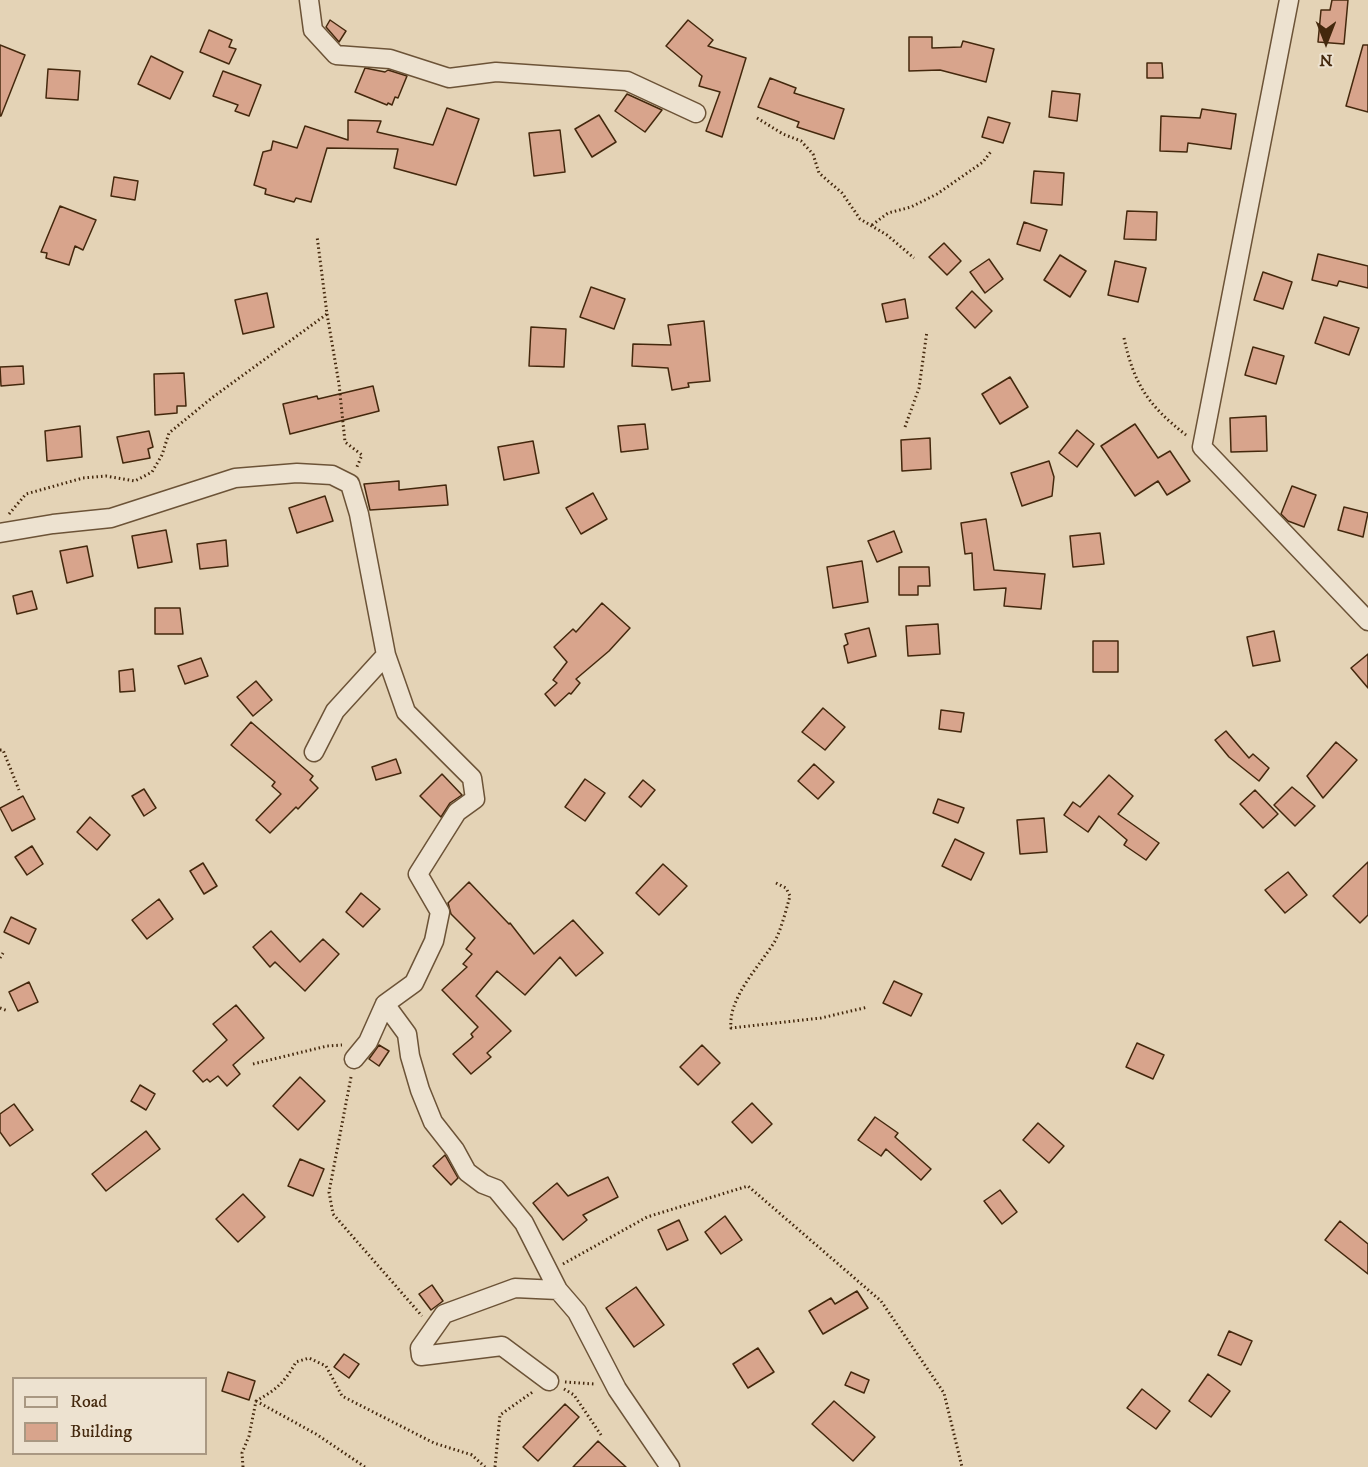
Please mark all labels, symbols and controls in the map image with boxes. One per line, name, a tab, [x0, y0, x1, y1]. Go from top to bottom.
north arrow	[1296, 12, 1356, 72]
text: N	[1319, 50, 1333, 70]
legend	[12, 1377, 207, 1455]
text: Road	[70, 1391, 107, 1413]
text: Building	[70, 1421, 132, 1443]

